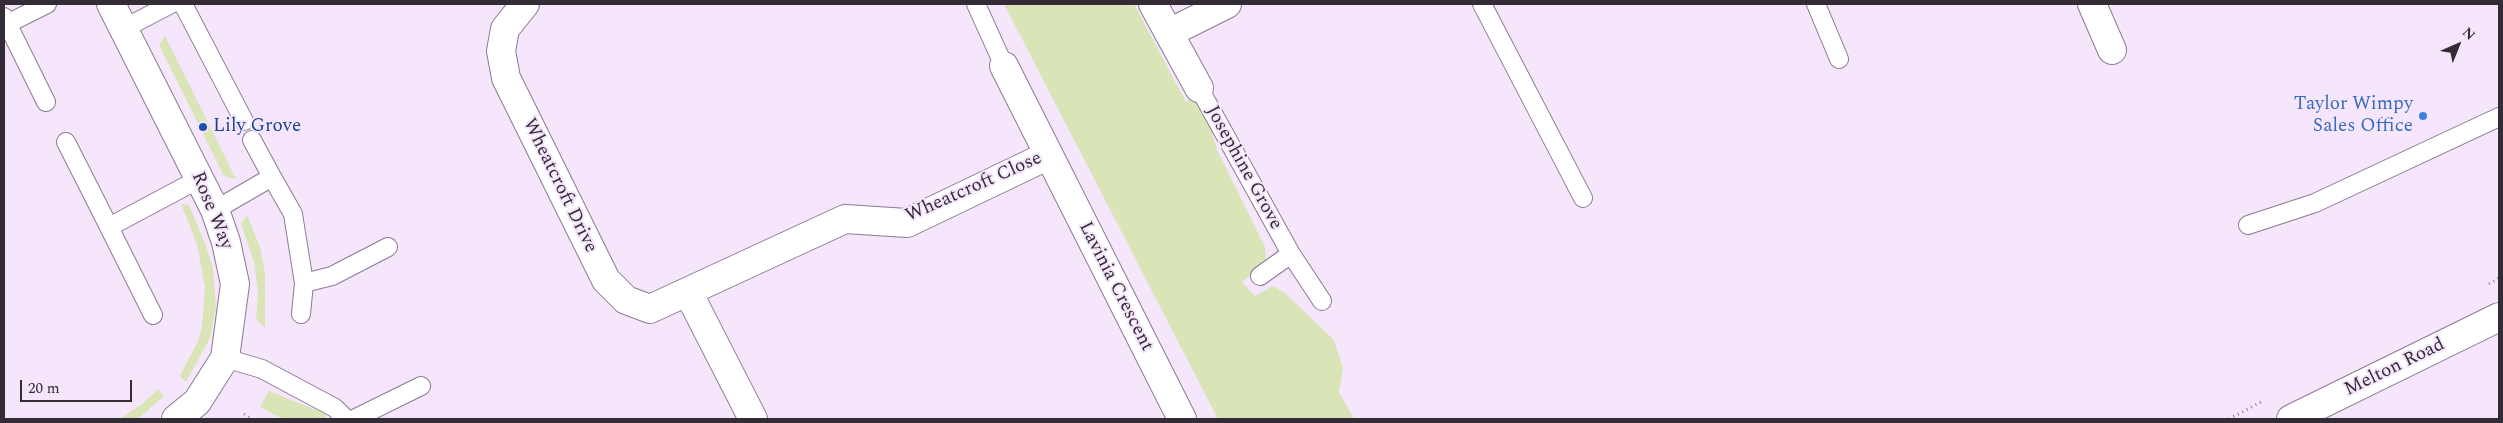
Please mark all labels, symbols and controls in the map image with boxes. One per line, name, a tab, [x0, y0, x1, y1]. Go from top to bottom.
north arrow	[2433, 20, 2483, 70]
text: N	[2457, 22, 2480, 45]
place label: Taylor Wimpy Sales Office	[2294, 94, 2413, 138]
street label: Josephine Grove	[1200, 102, 1286, 234]
marker: Taylor Wimpy Sales Office	[2417, 110, 2429, 122]
street label: Wheatcroft Drive	[517, 115, 601, 257]
place label: Lily Grove	[213, 116, 301, 138]
marker: Lily Grove	[197, 121, 209, 133]
street label: Wheatcroft Close	[902, 148, 1046, 228]
street label: Rose Way	[185, 169, 237, 253]
street label: Lavinia Crescent	[1073, 219, 1157, 355]
street label: Melton Road	[2341, 334, 2449, 402]
scale bar	[22, 370, 135, 402]
text: 20 m	[28, 377, 60, 400]

